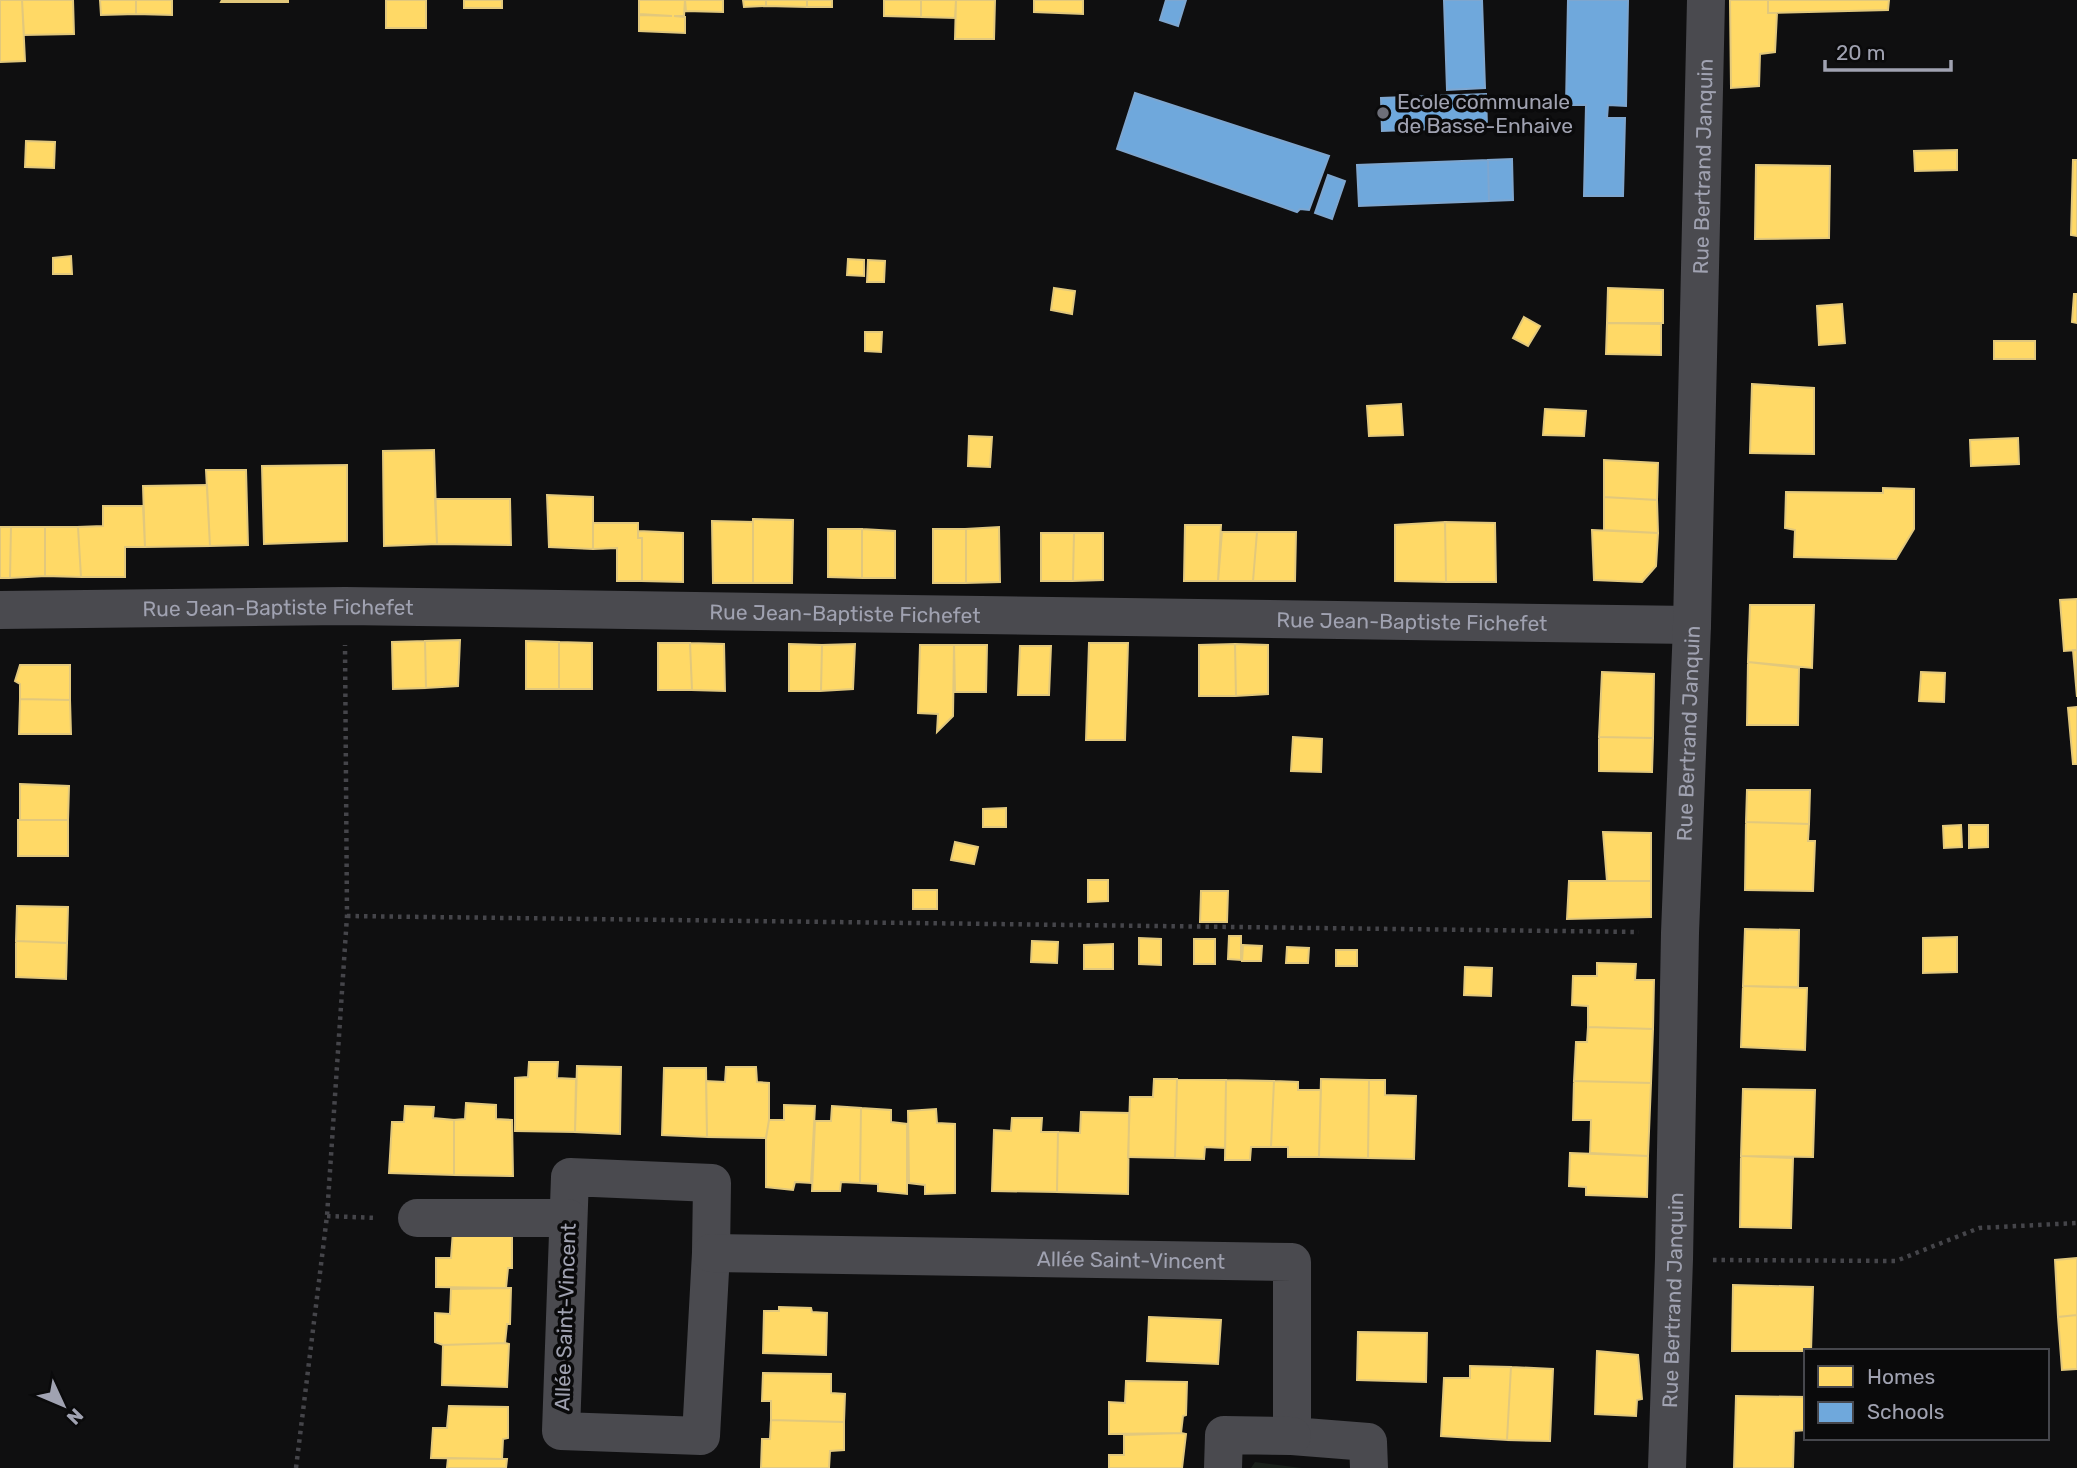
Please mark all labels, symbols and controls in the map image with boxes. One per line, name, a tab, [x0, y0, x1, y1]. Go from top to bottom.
scale bar	[1825, 28, 1951, 72]
text: 20 m	[1836, 40, 1885, 65]
street label: Rue Bertrand Janquin	[1687, 58, 1717, 275]
place label: Ecole communale de Basse-Enhaive	[1397, 89, 1573, 138]
marker: Ecole communale de Basse-Enhaive	[1375, 105, 1391, 121]
street label: Rue Jean-Baptiste Fichefet	[142, 593, 414, 621]
street label: Rue Jean-Baptiste Fichefet	[709, 599, 981, 627]
street label: Rue Jean-Baptiste Fichefet	[1276, 607, 1548, 635]
street label: Rue Bertrand Janquin	[1671, 625, 1704, 842]
street label: Rue Bertrand Janquin	[1657, 1192, 1688, 1408]
street label: Allée Saint-Vincent	[549, 1223, 581, 1411]
street label: Allée Saint-Vincent	[1037, 1246, 1225, 1273]
legend	[1804, 1349, 2049, 1440]
text: Homes	[1867, 1364, 1935, 1389]
north arrow	[28, 1370, 98, 1440]
text: Schools	[1867, 1399, 1944, 1424]
text: N	[62, 1404, 88, 1429]

